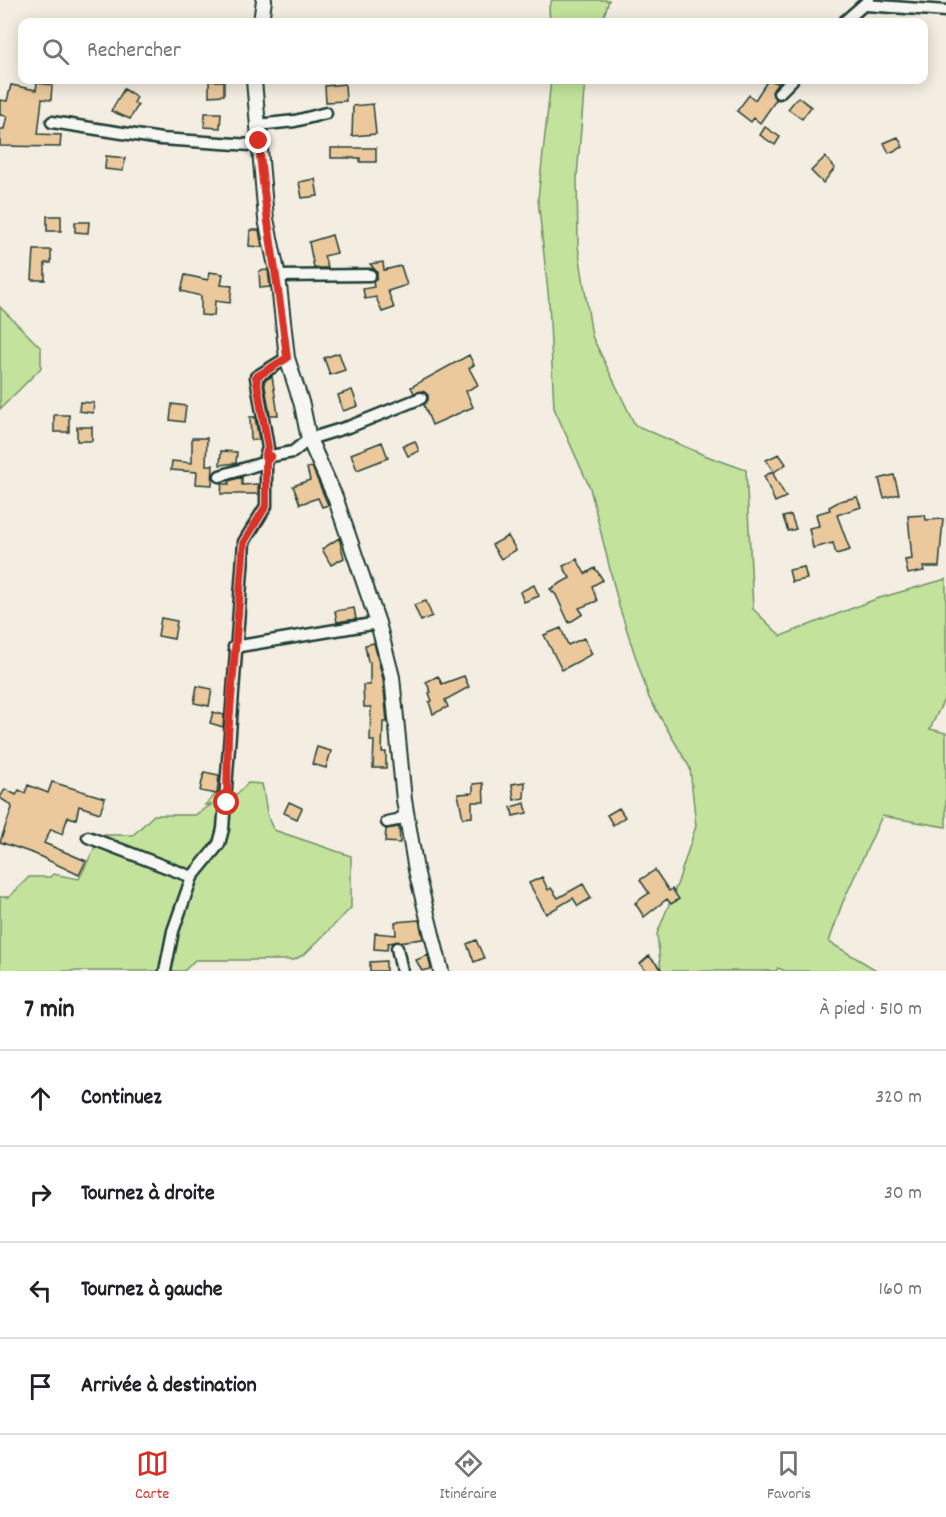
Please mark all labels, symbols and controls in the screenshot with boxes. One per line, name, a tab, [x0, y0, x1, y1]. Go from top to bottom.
search box	[18, 18, 928, 84]
icon: search	[39, 35, 72, 68]
text: Rechercher	[87, 36, 181, 67]
route end	[245, 127, 271, 153]
route start	[213, 789, 239, 815]
text: 7 min	[24, 992, 75, 1029]
text: À pied · 510 m	[819, 996, 922, 1024]
icon: ahead	[24, 1082, 57, 1115]
text: Continuez	[81, 1083, 162, 1114]
text: 320 m	[875, 1084, 922, 1112]
icon: right	[24, 1178, 57, 1211]
text: Tournez à droite	[81, 1179, 215, 1210]
text: 30 m	[884, 1180, 922, 1208]
icon: left	[24, 1274, 57, 1307]
text: Tournez à gauche	[81, 1275, 223, 1306]
text: 160 m	[879, 1276, 922, 1304]
icon: arrive	[24, 1370, 57, 1403]
text: Arrivée à destination	[81, 1371, 257, 1402]
tab: Carte	[135, 1447, 169, 1506]
tab: Itinéraire	[439, 1447, 497, 1506]
tab: Favoris	[767, 1447, 811, 1506]

